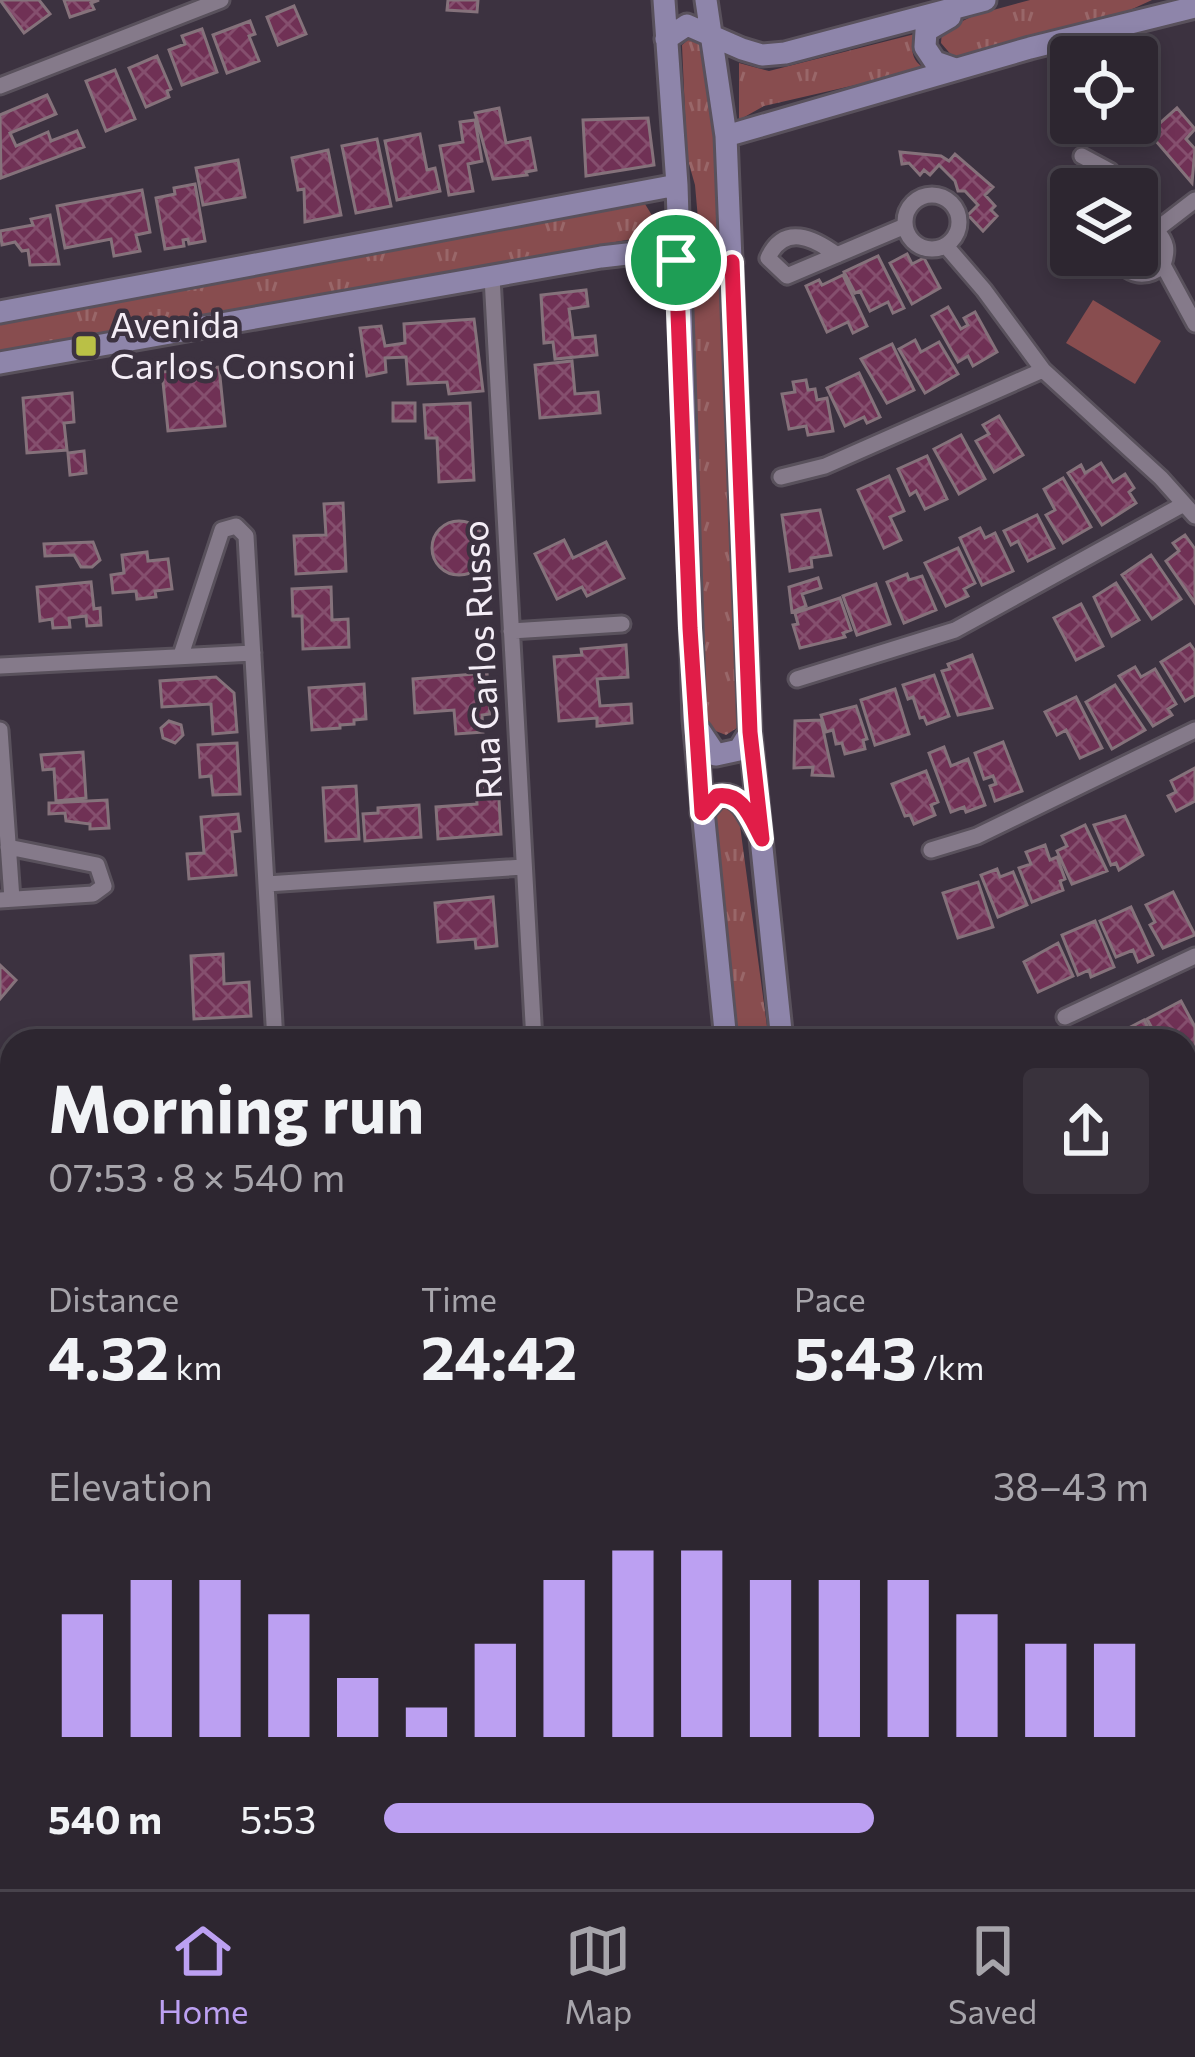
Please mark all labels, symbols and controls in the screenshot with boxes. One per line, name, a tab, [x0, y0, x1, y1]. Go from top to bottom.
map controls	[1050, 36, 1158, 276]
button: locate	[1050, 36, 1158, 144]
button: layers	[1050, 168, 1158, 276]
pin	[625, 209, 727, 311]
icon: arrive	[643, 227, 709, 293]
place label: Avenida Carlos Consoni	[110, 301, 356, 386]
marker: Avenida Carlos Consoni	[73, 333, 99, 359]
street label: Rua Carlos Russo	[451, 519, 509, 801]
text: Morning run	[48, 1066, 425, 1147]
button: share	[1023, 1068, 1149, 1194]
text: 07:53 · 8 × 540 m	[48, 1152, 345, 1200]
text: Distance	[48, 1278, 179, 1319]
text: Time	[421, 1278, 497, 1319]
text: Pace	[794, 1278, 866, 1319]
text: 4.32	[48, 1319, 169, 1392]
text: 24:42	[421, 1319, 578, 1392]
text: 5:43	[794, 1319, 917, 1392]
text: km	[169, 1346, 222, 1387]
text: /km	[917, 1346, 984, 1387]
text: Elevation	[48, 1461, 213, 1509]
text: 38–43 m	[993, 1461, 1149, 1509]
text: 540 m	[48, 1794, 162, 1842]
text: 5:53	[240, 1794, 316, 1842]
tab: Home	[158, 1918, 249, 2031]
tab: Map	[564, 1918, 632, 2031]
tab: Saved	[948, 1918, 1037, 2031]

